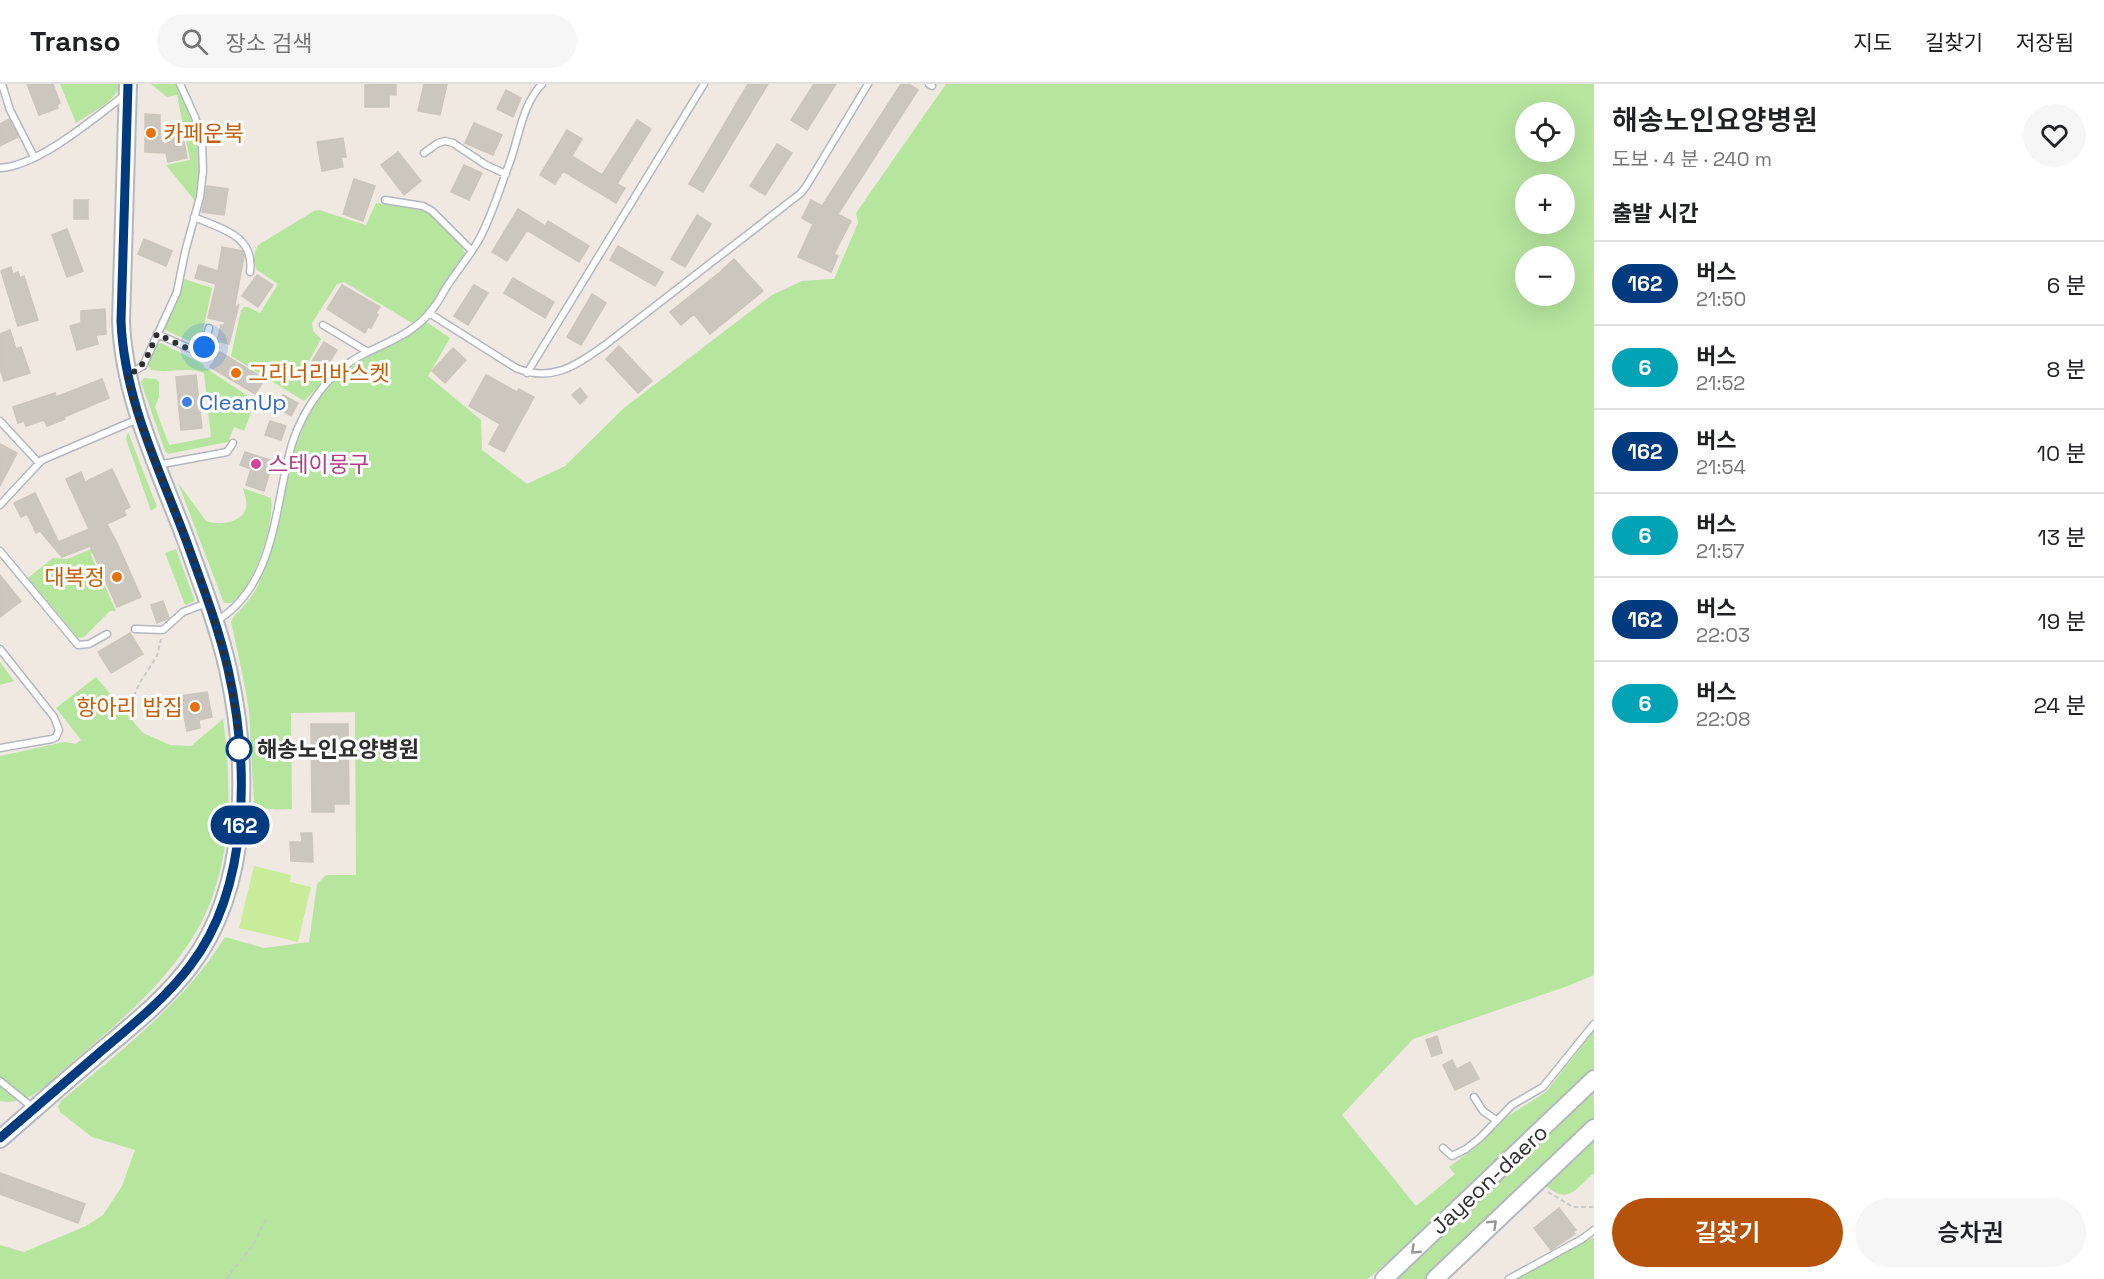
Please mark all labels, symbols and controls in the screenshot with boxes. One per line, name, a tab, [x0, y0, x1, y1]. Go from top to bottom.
search box	[157, 14, 577, 68]
text: Transo	[30, 23, 121, 59]
icon: search	[178, 25, 211, 58]
text: 장소 검색	[226, 29, 312, 57]
text: 지도	[1853, 29, 1892, 56]
text: 길찾기	[1925, 29, 1983, 56]
text: 저장됨	[2016, 29, 2074, 56]
map controls	[1515, 102, 1575, 306]
button: locate	[1515, 102, 1575, 162]
text: 해송노인요양병원	[1612, 102, 1818, 138]
button: heart	[2023, 104, 2086, 167]
place label: 카페운북	[163, 119, 244, 147]
marker: 카페운북	[144, 126, 158, 140]
text: 도보 · 4 분 · 240 m	[1612, 146, 1772, 172]
button: +	[1515, 174, 1575, 234]
text: 출발 시간	[1612, 199, 1699, 227]
button: −	[1515, 246, 1575, 306]
text: 버스	[1696, 258, 1736, 286]
text: 162	[1628, 270, 1662, 297]
text: 6 분	[2047, 271, 2086, 299]
text: 21:50	[1696, 286, 1746, 312]
your location	[189, 332, 219, 362]
text: 버스	[1696, 342, 1736, 370]
text: 6	[1639, 354, 1651, 381]
text: 8 분	[2046, 355, 2086, 383]
place label: 그리너리바스켓	[248, 359, 390, 387]
marker: 그리너리바스켓	[229, 366, 243, 380]
text: 21:52	[1696, 370, 1745, 396]
place label: CleanUp	[199, 388, 287, 416]
marker: CleanUp	[180, 395, 194, 409]
text: 버스	[1696, 426, 1736, 454]
text: 162	[1628, 438, 1662, 465]
text: 10 분	[2037, 439, 2086, 467]
place label: 스테이뭉구	[268, 450, 369, 478]
text: 21:54	[1696, 454, 1746, 480]
marker: 스테이뭉구	[249, 457, 263, 471]
text: 버스	[1696, 510, 1736, 538]
text: 6	[1639, 522, 1651, 549]
text: 13 분	[2038, 523, 2086, 551]
text: 21:57	[1696, 538, 1745, 564]
place label: 대복정	[44, 563, 105, 591]
marker: 대복정	[110, 570, 124, 584]
text: 버스	[1696, 594, 1736, 622]
text: 162	[1628, 606, 1662, 633]
text: 19 분	[2037, 607, 2086, 635]
text: 22:03	[1696, 622, 1750, 648]
text: 버스	[1696, 678, 1736, 706]
text: 6	[1639, 690, 1651, 717]
text: 24 분	[2034, 691, 2086, 719]
place label: 항아리 밥집	[76, 693, 183, 721]
marker: 항아리 밥집	[188, 700, 202, 714]
text: 22:08	[1696, 706, 1750, 732]
place label: 해송노인요양병원	[257, 735, 419, 763]
marker: 해송노인요양병원	[226, 736, 252, 762]
line badge: 162	[206, 806, 274, 844]
text: 162	[223, 812, 257, 839]
street label: Jayeon-daero	[1425, 1118, 1553, 1240]
button: 길찾기	[1612, 1198, 1843, 1267]
button: 승차권	[1855, 1198, 2086, 1267]
one-way arrow	[1486, 1220, 1496, 1231]
one-way arrow	[1411, 1242, 1422, 1253]

